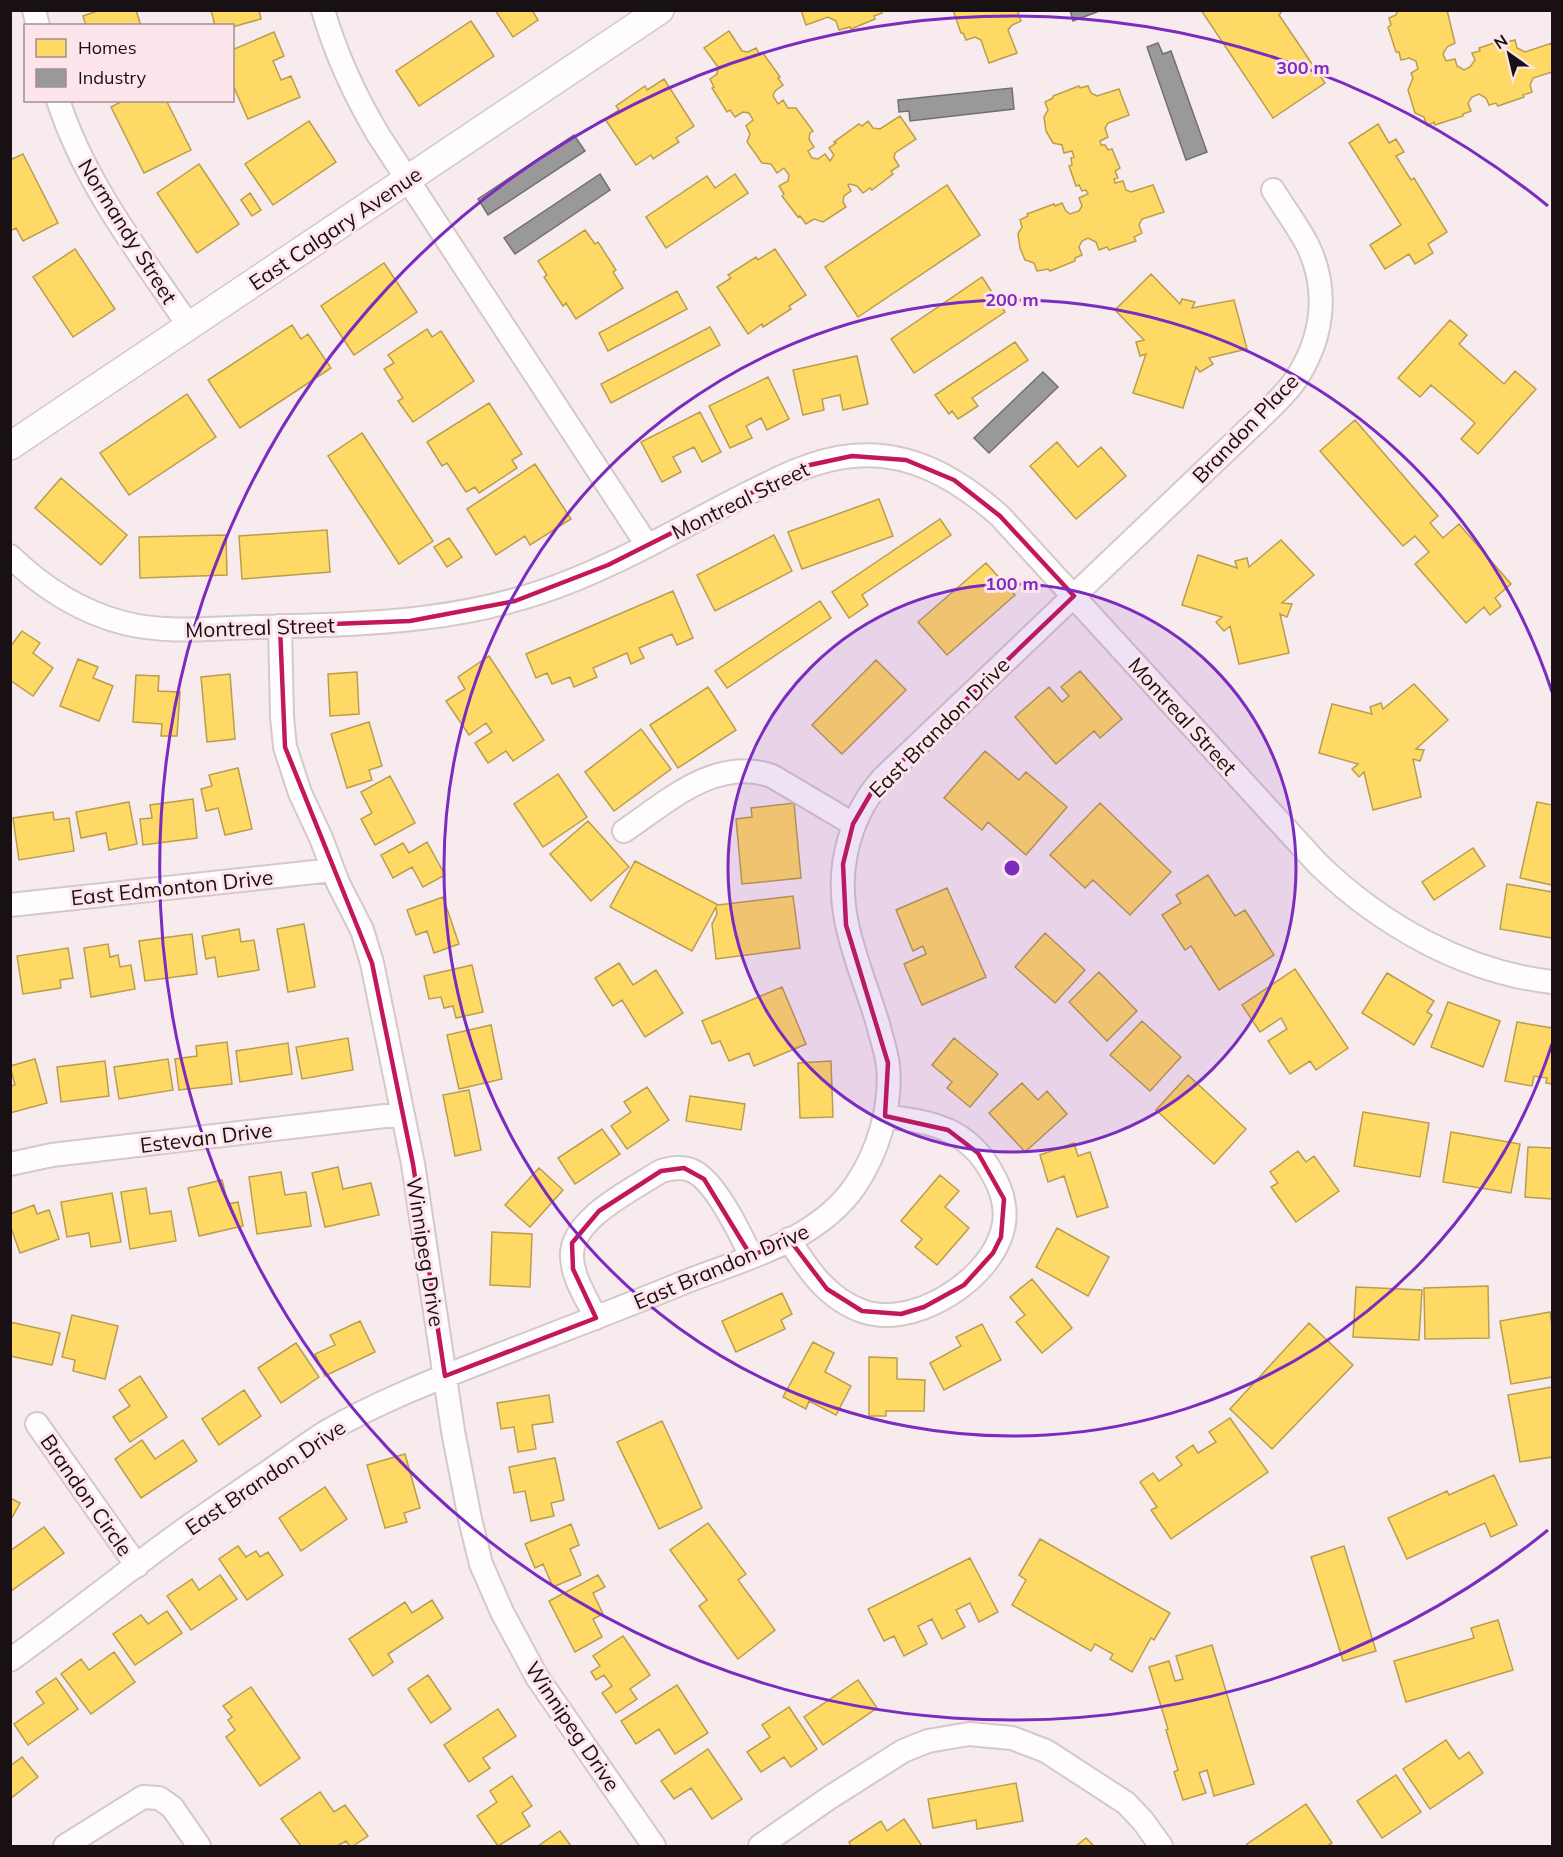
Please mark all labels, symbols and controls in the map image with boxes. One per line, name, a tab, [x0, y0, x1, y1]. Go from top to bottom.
legend	[24, 24, 234, 102]
north arrow	[1479, 24, 1539, 84]
text: N	[1490, 30, 1511, 53]
text: Homes	[78, 36, 137, 59]
text: 300 m	[1276, 56, 1330, 79]
text: Industry	[78, 66, 147, 89]
street label: Normandy Street	[73, 154, 183, 308]
street label: East Calgary Avenue	[244, 161, 426, 295]
text: 200 m	[985, 288, 1039, 311]
street label: Brandon Place	[1186, 368, 1304, 488]
street label: Montreal Street	[667, 455, 813, 545]
text: 100 m	[985, 572, 1039, 595]
street label: Montreal Street	[185, 611, 335, 643]
street label: East Brandon Drive	[863, 651, 1015, 803]
street label: Montreal Street	[1123, 652, 1243, 780]
centre of rings	[1002, 858, 1022, 878]
street label: East Edmonton Drive	[70, 863, 274, 911]
street label: Estevan Drive	[138, 1116, 274, 1158]
street label: Winnipeg Drive	[401, 1175, 451, 1329]
street label: East Brandon Drive	[630, 1217, 812, 1315]
street label: East Brandon Drive	[180, 1414, 350, 1540]
street label: Brandon Circle	[35, 1429, 139, 1561]
street label: Winnipeg Drive	[520, 1656, 626, 1796]

